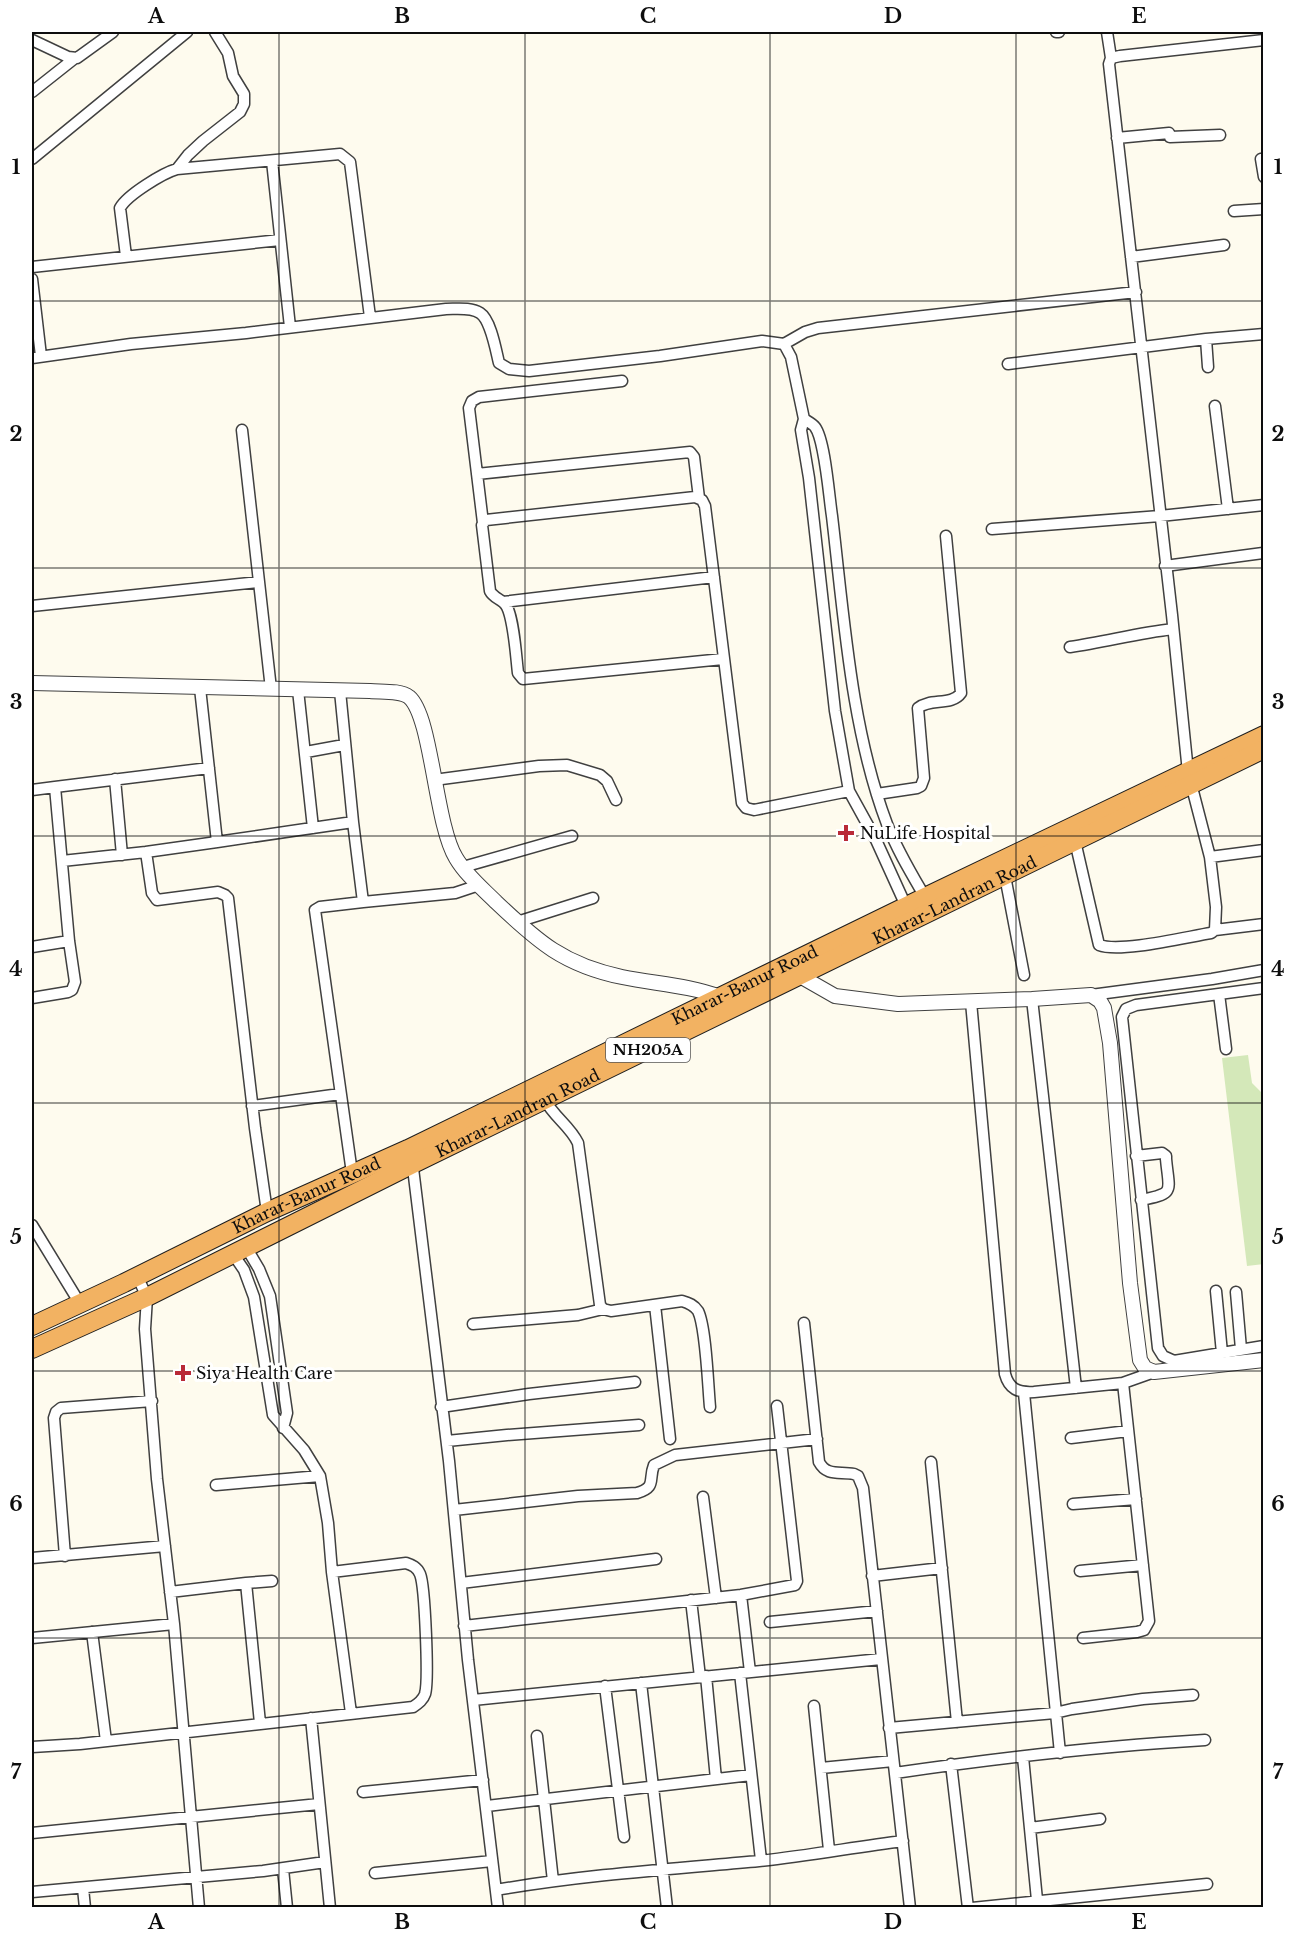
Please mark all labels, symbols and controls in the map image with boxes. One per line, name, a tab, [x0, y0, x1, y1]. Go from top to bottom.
text: A	[147, 4, 165, 28]
text: B	[394, 4, 410, 28]
text: C	[640, 4, 656, 28]
text: D	[884, 4, 902, 28]
text: E	[1131, 4, 1147, 28]
text: 1	[12, 155, 21, 179]
text: 1	[1274, 155, 1283, 179]
text: 2	[9, 422, 23, 446]
text: 2	[1271, 422, 1285, 446]
text: 3	[10, 690, 22, 714]
text: 3	[1272, 690, 1284, 714]
place label: NuLife Hospital	[860, 823, 991, 843]
marker: NuLife Hospital	[837, 824, 855, 842]
street label: Kharar-Landran Road	[869, 851, 1040, 948]
street label: Kharar-Banur Road	[668, 941, 821, 1029]
text: 4	[9, 957, 23, 981]
text: 4	[1271, 957, 1285, 981]
road number: NH205A	[606, 1038, 690, 1062]
street label: Kharar-Landran Road	[432, 1064, 603, 1161]
street label: Kharar-Banur Road	[229, 1153, 384, 1238]
text: 5	[10, 1225, 22, 1249]
text: 5	[1272, 1225, 1284, 1249]
place label: Siya Health Care	[196, 1363, 333, 1383]
marker: Siya Health Care	[174, 1364, 192, 1382]
text: 6	[9, 1492, 23, 1516]
text: 6	[1271, 1492, 1285, 1516]
text: 7	[11, 1760, 22, 1784]
text: 7	[1273, 1760, 1284, 1784]
text: A	[147, 1910, 165, 1934]
text: B	[394, 1910, 410, 1934]
text: C	[640, 1910, 656, 1934]
text: D	[884, 1910, 902, 1934]
text: E	[1131, 1910, 1147, 1934]

